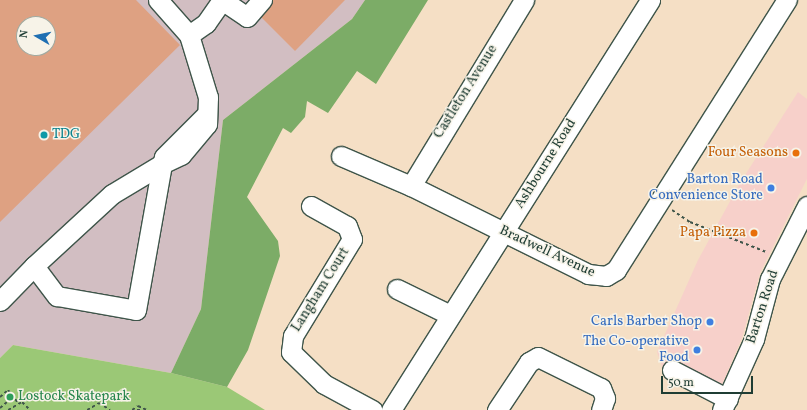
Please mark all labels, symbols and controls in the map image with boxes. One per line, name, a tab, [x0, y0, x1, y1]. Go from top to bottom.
north arrow	[16, 16, 56, 56]
text: N	[17, 29, 33, 39]
street label: Castleton Avenue	[431, 42, 501, 142]
street label: Ashbourne Road	[512, 116, 580, 212]
place label: TDG	[52, 127, 80, 143]
marker: TDG	[39, 130, 49, 140]
place label: Four Seasons	[708, 145, 788, 161]
marker: Four Seasons	[791, 148, 801, 158]
place label: Barton Road Convenience Store	[649, 172, 763, 204]
marker: Barton Road Convenience Store	[766, 183, 776, 193]
street label: Bradwell Avenue	[496, 222, 598, 282]
place label: Papa Pizza	[680, 225, 746, 241]
marker: Papa Pizza	[749, 228, 759, 238]
street label: Langham Court	[288, 245, 354, 335]
street label: Barton Road	[743, 268, 783, 346]
place label: Carls Barber Shop	[591, 314, 702, 330]
marker: Carls Barber Shop	[705, 317, 715, 327]
place label: The Co-operative Food	[583, 334, 689, 366]
marker: The Co-operative Food	[692, 345, 702, 355]
scale bar	[663, 368, 755, 394]
text: 50 m	[668, 375, 694, 391]
place label: Lostock Skatepark	[18, 389, 130, 405]
marker: Lostock Skatepark	[5, 392, 15, 402]

